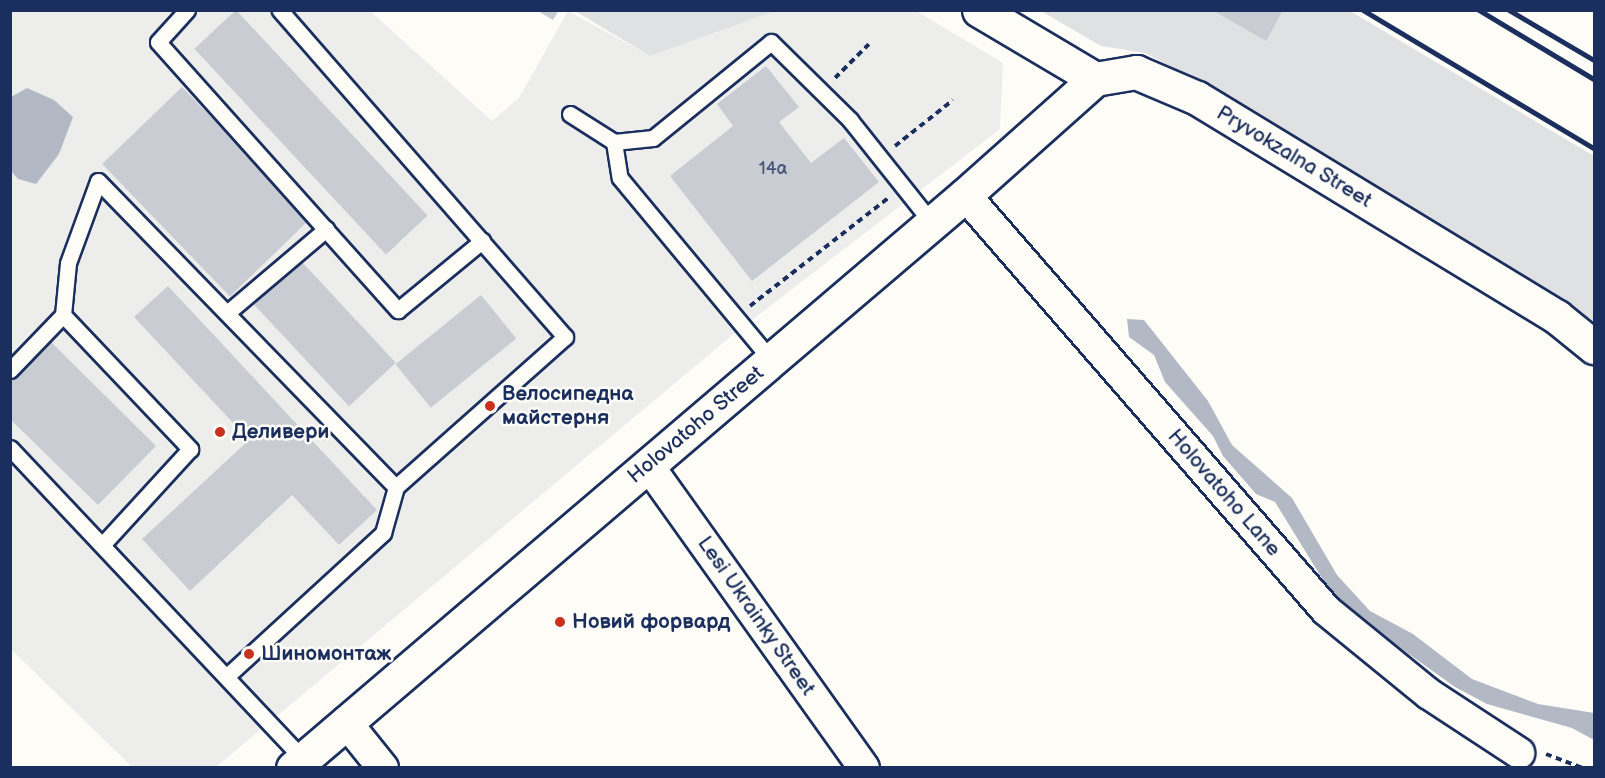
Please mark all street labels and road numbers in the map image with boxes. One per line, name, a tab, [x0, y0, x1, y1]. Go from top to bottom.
street label: Pryvokzalna Street	[1212, 101, 1376, 213]
street label: Holovatoho Street	[623, 361, 769, 489]
street label: Holovatoho Lane	[1162, 424, 1286, 562]
street label: Lesi Ukrainky Street	[691, 531, 821, 701]

